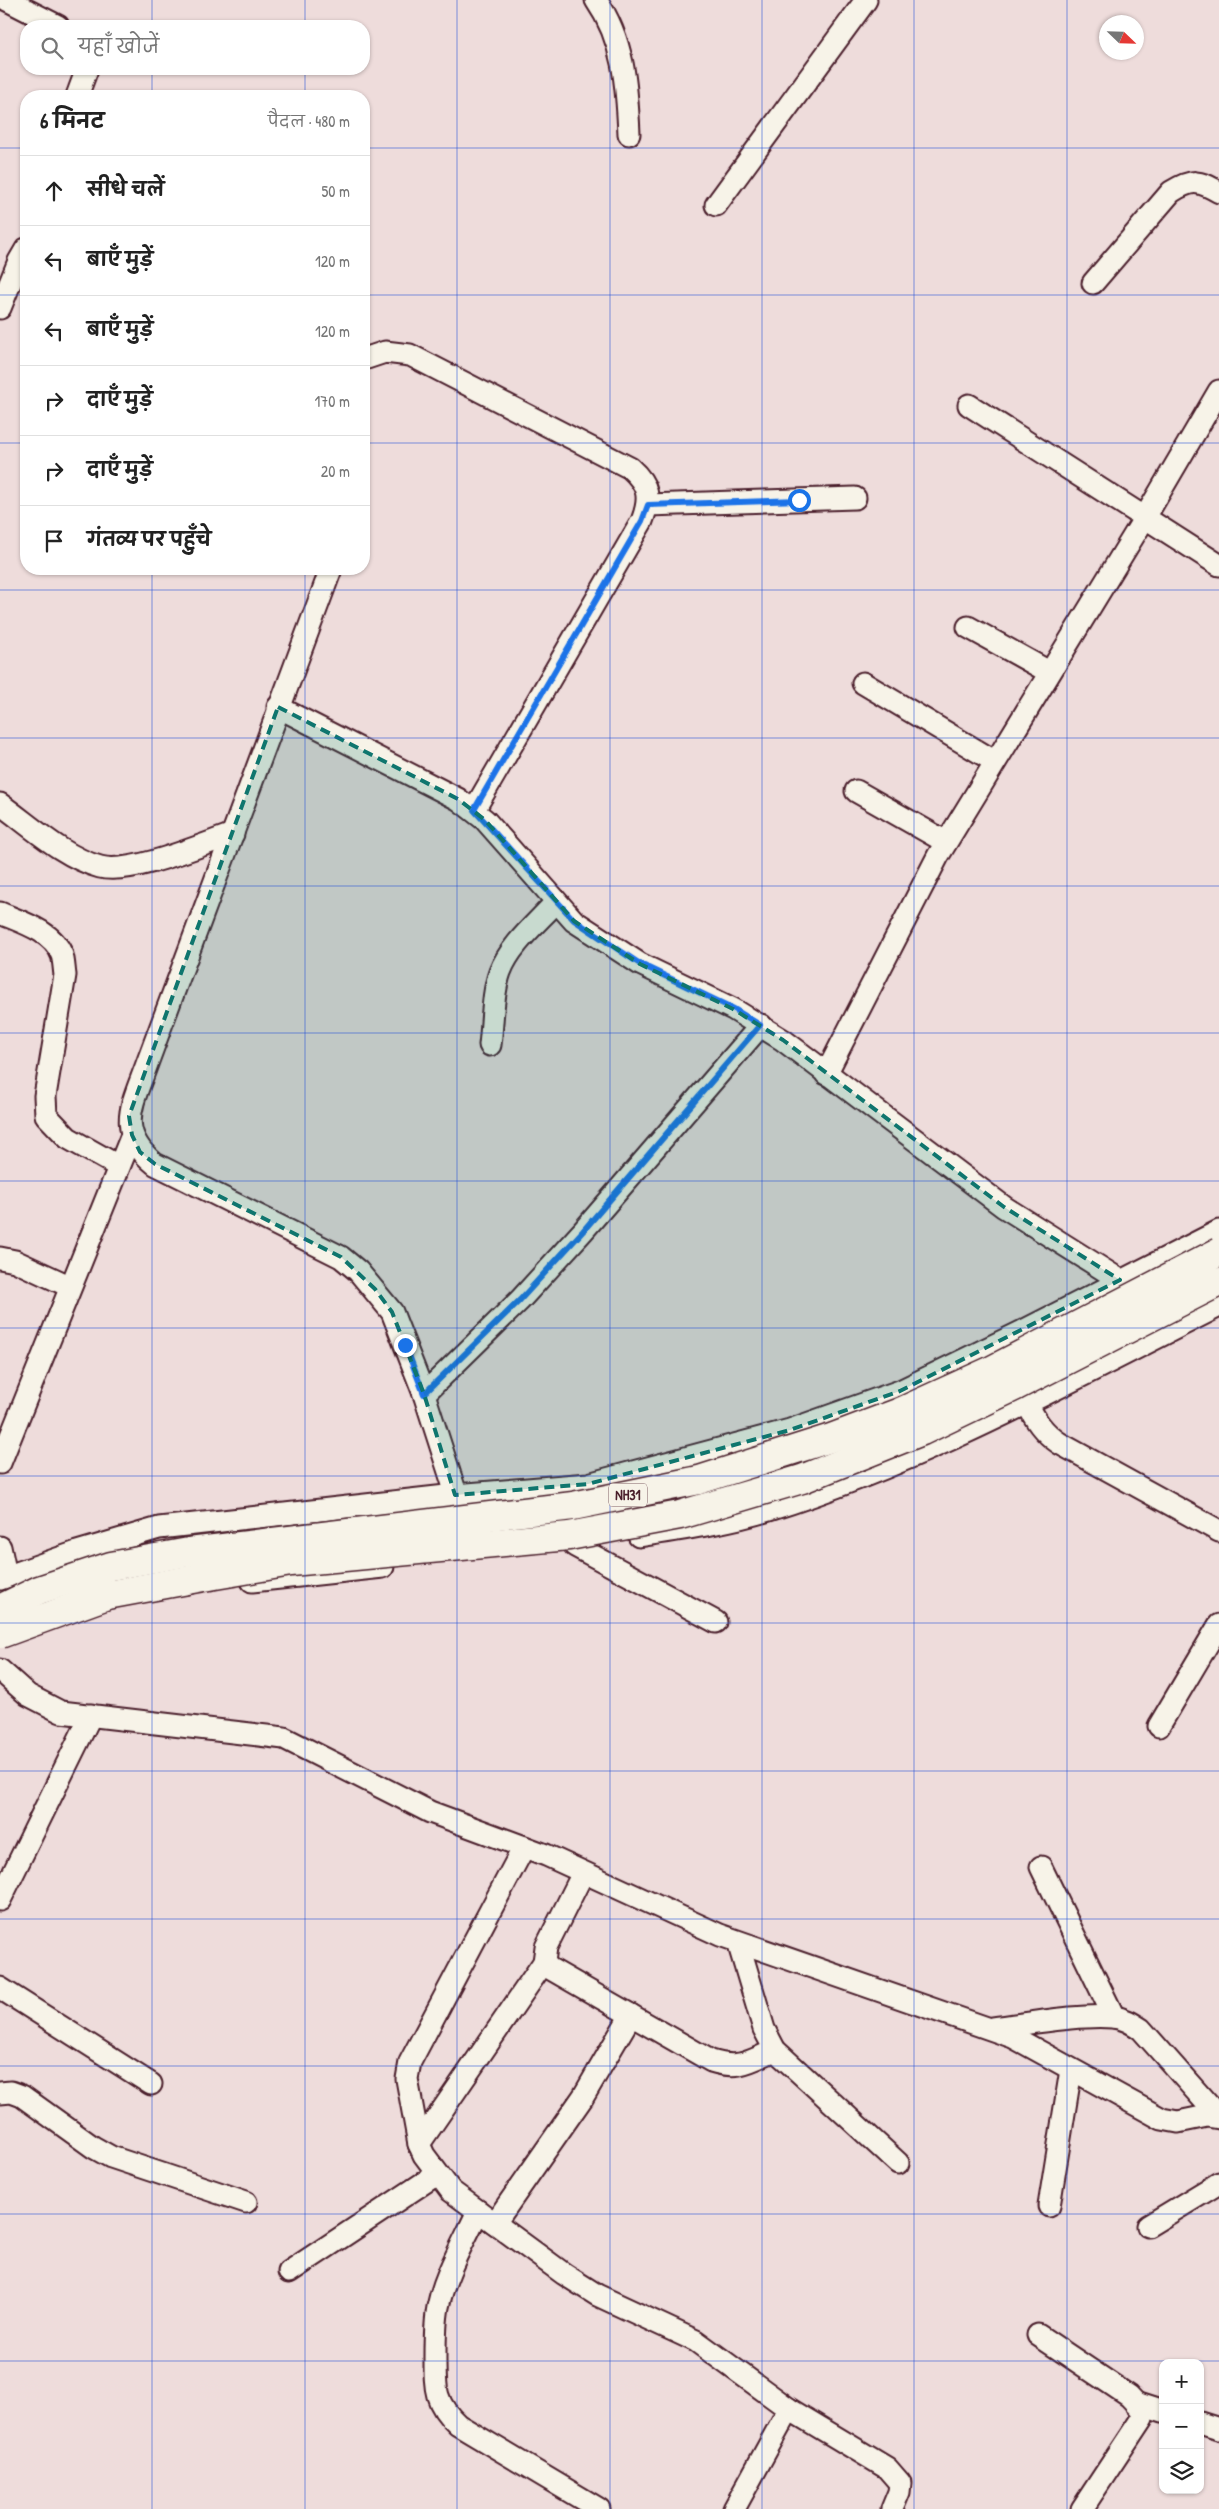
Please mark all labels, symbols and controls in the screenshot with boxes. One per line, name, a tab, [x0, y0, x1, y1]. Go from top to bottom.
north arrow	[1099, 15, 1144, 60]
search box	[20, 20, 370, 75]
text: यहाँ खोजें	[78, 33, 159, 59]
icon: search	[38, 34, 66, 62]
text: 6 मिनट	[40, 106, 104, 135]
text: पैदल · 480 m	[268, 110, 350, 132]
text: सीधे चलें	[87, 176, 164, 202]
icon: ahead	[40, 177, 68, 205]
text: 50 m	[322, 180, 350, 202]
text: बाएँ मुड़ें	[87, 246, 153, 272]
icon: left	[40, 247, 68, 275]
text: 120 m	[315, 250, 350, 272]
text: बाएँ मुड़ें	[87, 316, 153, 342]
icon: left	[40, 317, 68, 345]
text: 120 m	[315, 320, 350, 342]
text: दाएँ मुड़ें	[87, 386, 153, 412]
icon: right	[40, 387, 68, 415]
text: 170 m	[315, 390, 350, 412]
text: दाएँ मुड़ें	[87, 456, 153, 482]
icon: right	[40, 457, 68, 485]
text: 20 m	[321, 460, 350, 482]
route start	[788, 489, 811, 512]
text: गंतव्य पर पहुँचे	[87, 526, 211, 552]
icon: arrive	[40, 527, 68, 555]
route end	[394, 1334, 417, 1357]
road number: NH31	[609, 1484, 647, 1506]
map controls	[1159, 2359, 1204, 2494]
button: +	[1159, 2359, 1204, 2404]
button: −	[1159, 2404, 1204, 2449]
button: layers	[1159, 2449, 1204, 2494]

